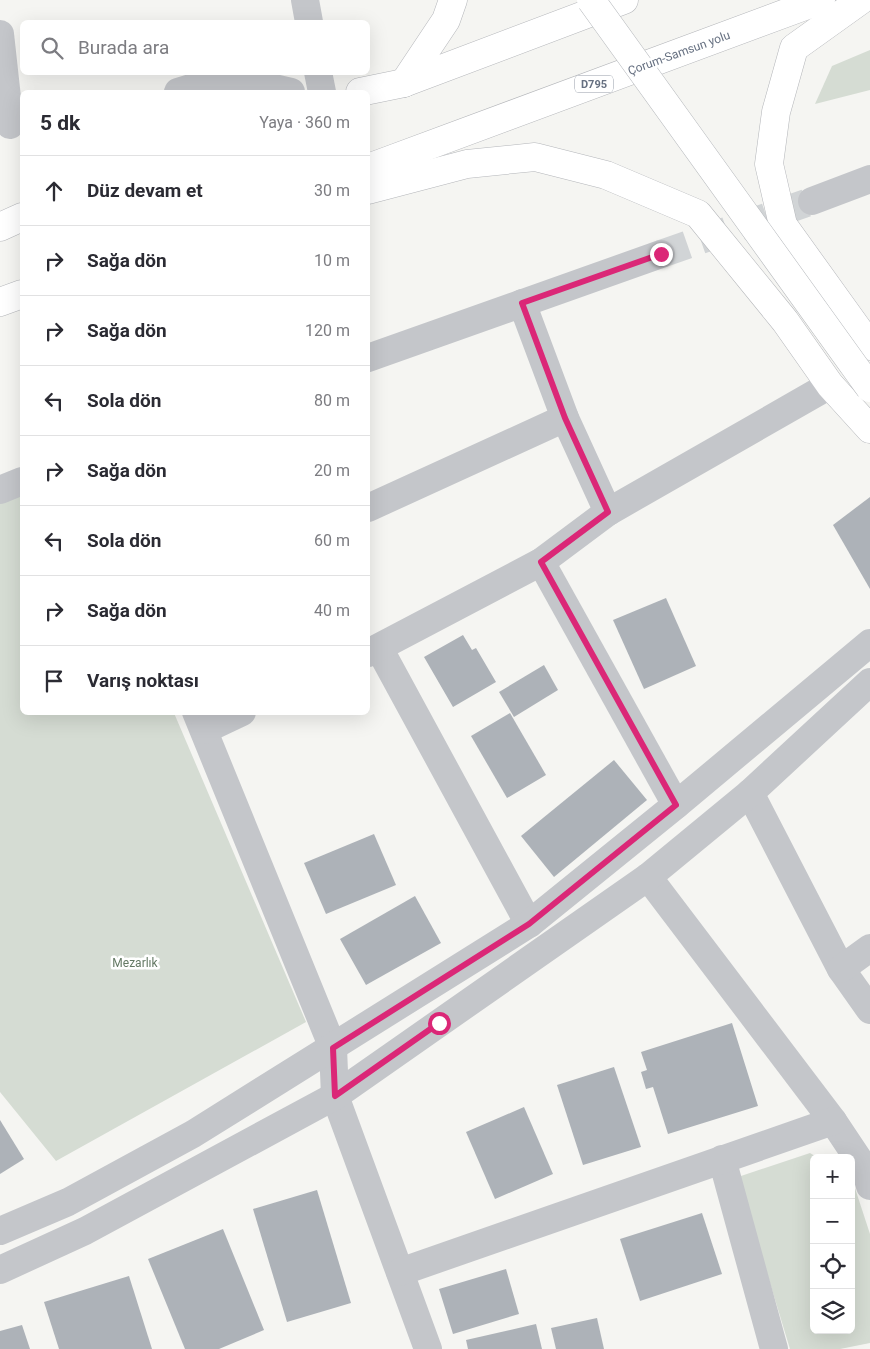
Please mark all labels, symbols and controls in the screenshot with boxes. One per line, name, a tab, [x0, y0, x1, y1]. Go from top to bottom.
search box	[20, 20, 370, 75]
street label: Çorum-Samsun yolu	[626, 28, 732, 78]
icon: search	[38, 34, 66, 62]
text: Burada ara	[78, 36, 169, 59]
road number: D795	[575, 76, 613, 92]
text: 5 dk	[40, 111, 80, 135]
text: Yaya · 360 m	[259, 113, 350, 132]
icon: ahead	[40, 177, 68, 205]
text: Düz devam et	[87, 179, 203, 202]
text: 30 m	[314, 181, 350, 200]
route end	[650, 243, 673, 266]
icon: right	[40, 247, 68, 275]
text: Sağa dön	[87, 249, 167, 272]
text: 10 m	[314, 251, 350, 270]
icon: right	[40, 317, 68, 345]
text: Sağa dön	[87, 319, 167, 342]
text: 120 m	[305, 321, 350, 340]
icon: left	[40, 387, 68, 415]
text: Sola dön	[87, 389, 161, 412]
text: 80 m	[314, 391, 350, 410]
icon: right	[40, 457, 68, 485]
text: Sağa dön	[87, 459, 167, 482]
text: 20 m	[314, 461, 350, 480]
icon: left	[40, 527, 68, 555]
text: Sola dön	[87, 529, 161, 552]
text: 60 m	[314, 531, 350, 550]
icon: right	[40, 597, 68, 625]
text: Sağa dön	[87, 599, 167, 622]
text: 40 m	[314, 601, 350, 620]
icon: arrive	[40, 667, 68, 695]
text: Varış noktası	[87, 669, 199, 692]
park label: Mezarlık	[112, 956, 159, 970]
route start	[428, 1012, 451, 1035]
map controls	[810, 1154, 855, 1334]
button: +	[810, 1154, 855, 1199]
button: −	[810, 1199, 855, 1244]
button: locate	[810, 1244, 855, 1289]
button: layers	[810, 1289, 855, 1334]

